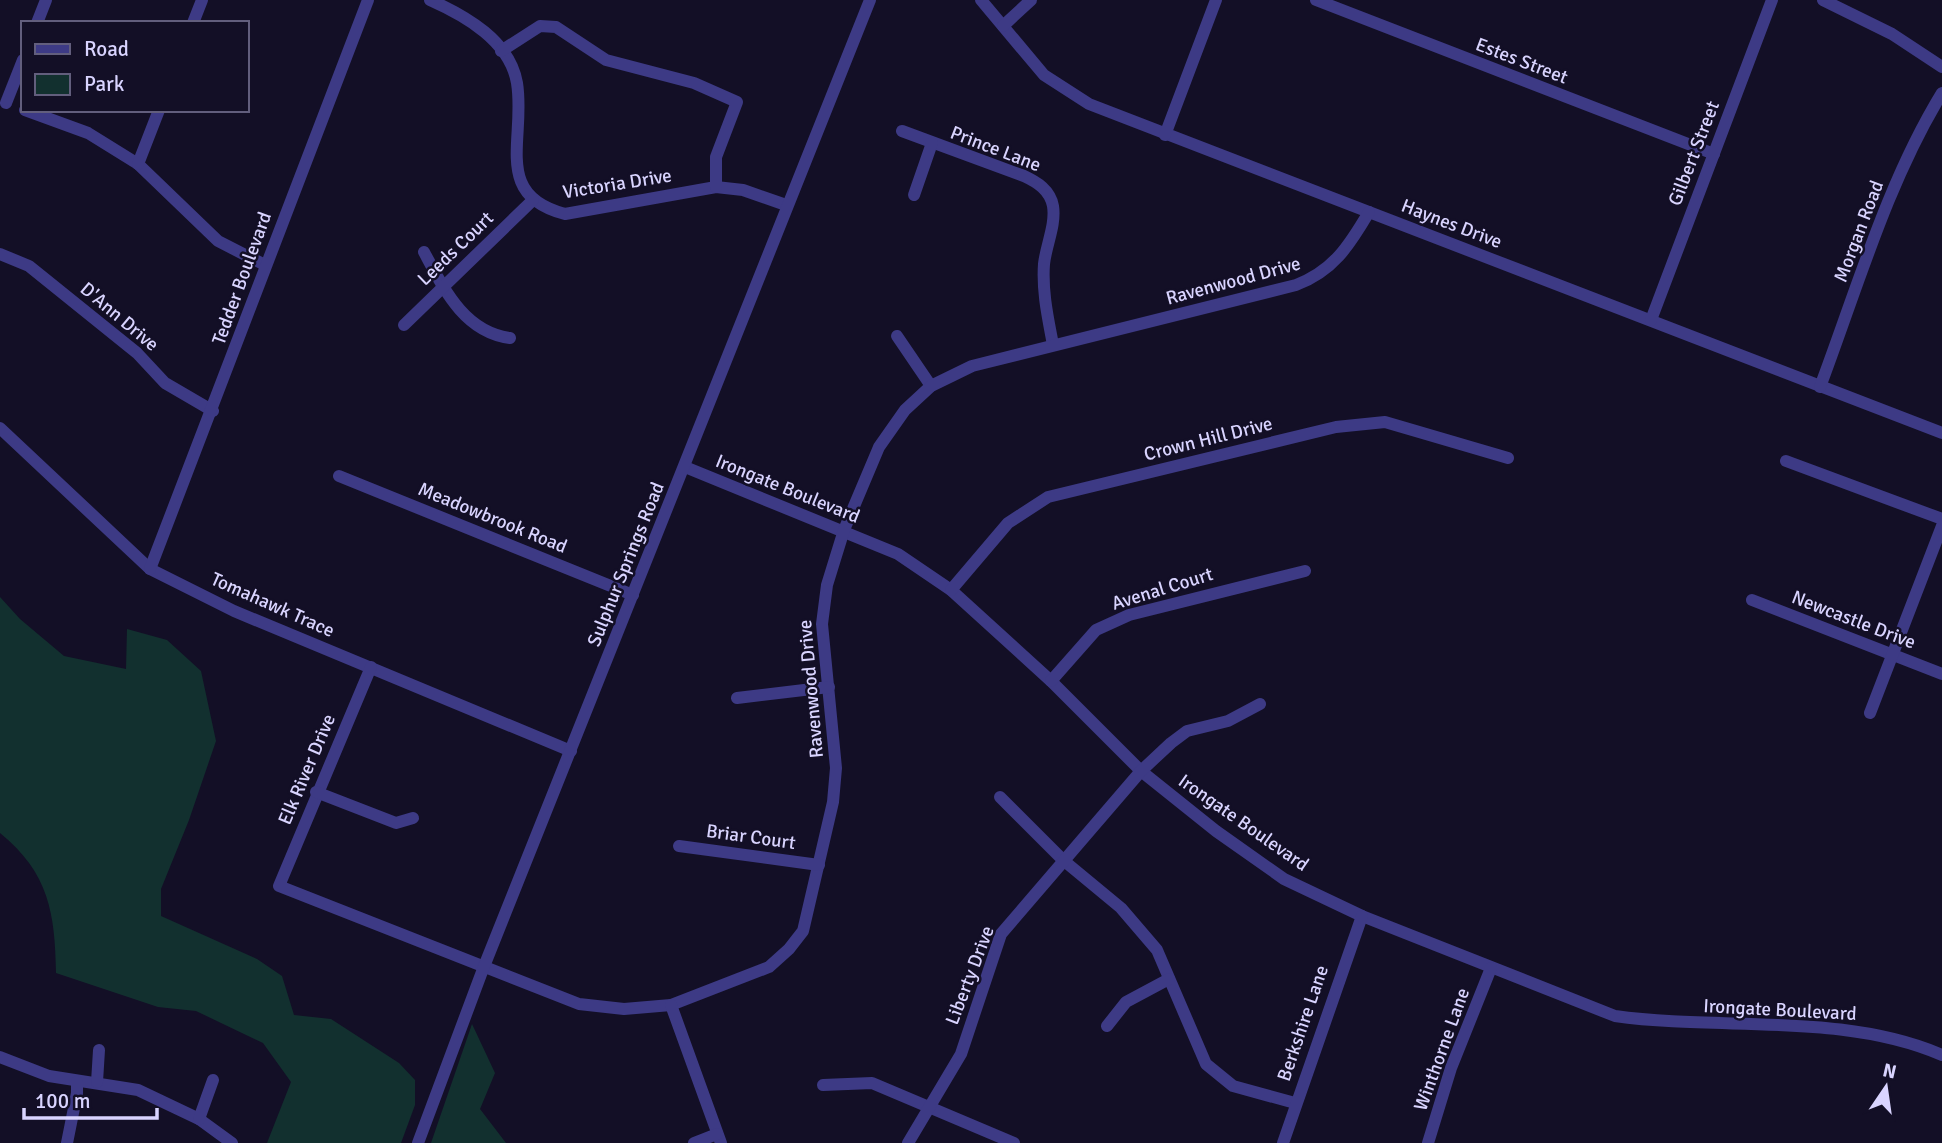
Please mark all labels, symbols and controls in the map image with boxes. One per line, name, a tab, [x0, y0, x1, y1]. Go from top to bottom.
legend	[21, 21, 248, 112]
street label: Estes Street	[1472, 32, 1572, 90]
text: Road	[84, 36, 129, 62]
text: Park	[84, 71, 125, 97]
street label: Gilbert Street	[1663, 97, 1725, 209]
street label: Prince Lane	[947, 121, 1044, 177]
street label: Victoria Drive	[561, 164, 673, 204]
street label: Morgan Road	[1829, 177, 1889, 286]
street label: Haynes Drive	[1398, 194, 1505, 254]
street label: Leeds Court	[413, 206, 499, 291]
street label: Tedder Boulevard	[207, 209, 277, 348]
street label: Ravenwood Drive	[1163, 251, 1303, 310]
street label: D'Ann Drive	[75, 277, 164, 357]
street label: Crown Hill Drive	[1141, 411, 1275, 467]
street label: Irongate Boulevard	[712, 449, 863, 529]
street label: Meadowbrook Road	[415, 477, 571, 559]
street label: Sulphur Springs Road	[582, 479, 670, 650]
street label: Avenal Court	[1109, 562, 1216, 616]
street label: Tomahawk Trace	[207, 567, 338, 643]
street label: Newcastle Drive	[1788, 585, 1919, 655]
street label: Ravenwood Drive	[793, 619, 829, 759]
street label: Elk River Drive	[273, 710, 341, 828]
street label: Irongate Boulevard	[1174, 769, 1313, 877]
street label: Briar Court	[705, 819, 797, 855]
street label: Liberty Drive	[940, 923, 1000, 1028]
street label: Berkshire Lane	[1272, 962, 1334, 1084]
street label: Winthorne Lane	[1409, 985, 1475, 1114]
street label: Irongate Boulevard	[1703, 994, 1857, 1026]
north arrow	[1851, 1052, 1921, 1122]
text: N	[1880, 1058, 1899, 1085]
scale bar	[24, 1076, 158, 1120]
text: 100 m	[35, 1088, 90, 1114]

